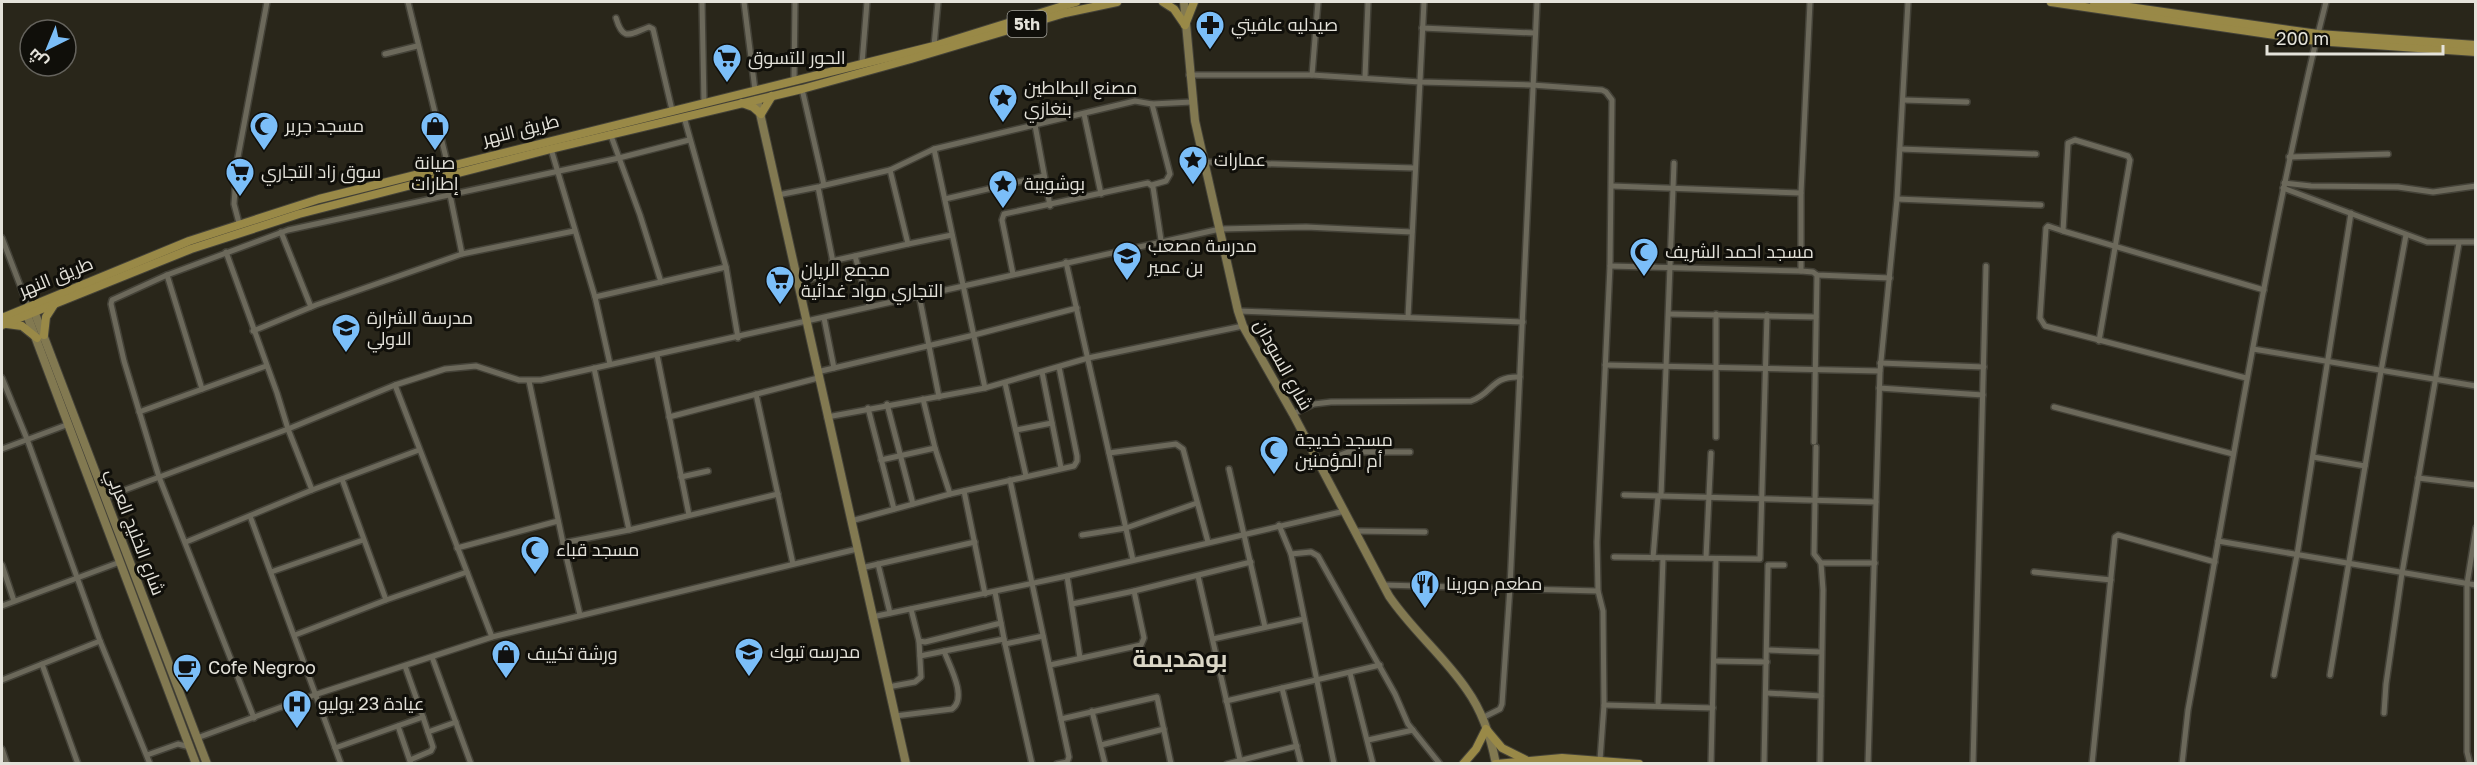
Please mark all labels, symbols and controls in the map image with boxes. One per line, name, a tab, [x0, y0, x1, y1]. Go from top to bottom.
pharmacy icon: صيدليه عافيتي	[1194, 9, 1226, 51]
road number: 5th	[1008, 11, 1046, 37]
place label: صيدليه عافيتي	[1231, 13, 1338, 39]
north arrow	[18, 18, 78, 78]
scale bar	[2267, 18, 2442, 56]
text: 200 m	[2276, 27, 2329, 49]
supermarket icon: الحور للتسوق	[711, 42, 743, 84]
text: ش	[23, 45, 52, 73]
place label: الحور للتسوق	[748, 46, 845, 70]
place label: مصنع البطاطين بنغازي	[1024, 76, 1137, 123]
place icon: مصنع البطاطين بنغازي	[987, 82, 1019, 124]
street label: طريق النهر	[479, 109, 562, 151]
mosque icon: مسجد جرير	[248, 110, 280, 152]
shop icon: صيانة إطارات	[419, 110, 451, 152]
place label: مسجد جرير	[284, 114, 364, 137]
place icon: عمارات	[1177, 144, 1209, 186]
place label: عمارات	[1214, 148, 1266, 171]
place label: صيانة إطارات	[411, 151, 459, 195]
supermarket icon: سوق زاد التجاري	[224, 156, 256, 198]
place label: سوق زاد التجاري	[261, 160, 381, 186]
place icon: بوشويبة	[987, 168, 1019, 210]
place label: بوشويبة	[1024, 172, 1085, 195]
place label: مدرسة مصعب بن عمير	[1147, 234, 1257, 278]
mosque icon: مسجد احمد الشريف	[1628, 236, 1660, 278]
school or university icon: مدرسة مصعب بن عمير	[1111, 240, 1143, 282]
place label: مسجد احمد الشريف	[1665, 240, 1814, 263]
street label: طريق النهر	[14, 251, 97, 303]
place label: مجمع الريان التجاري مواد غدائية	[801, 258, 943, 305]
supermarket icon: مجمع الريان التجاري مواد غدائية	[764, 264, 796, 306]
place label: مدرسة الشرارة الاولي	[367, 306, 473, 353]
school or university icon: مدرسة الشرارة الاولي	[330, 312, 362, 354]
street label: شارع السودان	[1248, 315, 1318, 415]
place label: مسجد خديجة أم المؤمنين	[1295, 428, 1393, 473]
mosque icon: مسجد خديجة أم المؤمنين	[1258, 434, 1290, 476]
street label: شارع الخليج العربي	[98, 465, 170, 600]
mosque icon: مسجد قباء	[519, 534, 551, 576]
place label: مسجد قباء	[556, 538, 639, 560]
restaurant icon: مطعم مورينا	[1409, 568, 1441, 610]
place label: مطعم مورينا	[1446, 572, 1542, 596]
school or university icon: مدرسه تبوك	[733, 636, 765, 678]
shop icon: ورشة تكييف	[490, 638, 522, 680]
place label: مدرسه تبوك	[770, 640, 860, 663]
place label: ورشة تكييف	[527, 642, 618, 665]
district label: بوهديمة	[1132, 643, 1228, 673]
cafe icon: Cofe Negroo	[171, 652, 203, 694]
place label: Cofe Negroo	[208, 656, 316, 678]
hospital icon: عيادة 23 يوليو	[281, 688, 313, 730]
place label: عيادة 23 يوليو	[318, 692, 424, 715]

